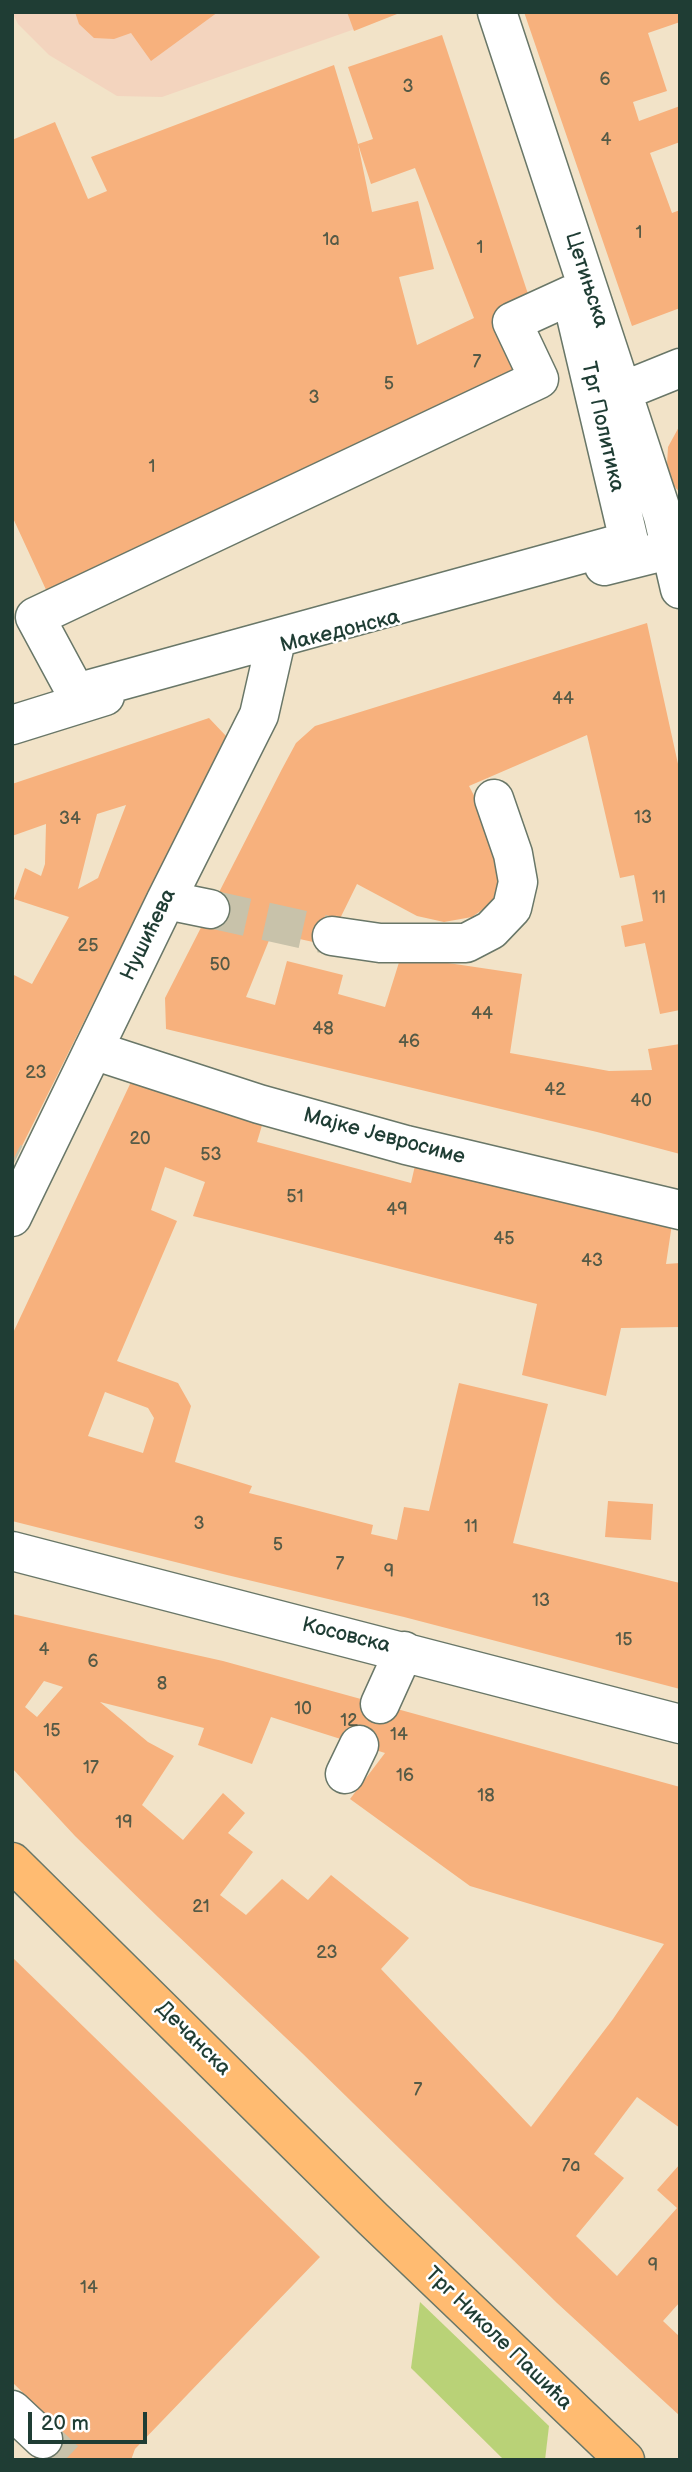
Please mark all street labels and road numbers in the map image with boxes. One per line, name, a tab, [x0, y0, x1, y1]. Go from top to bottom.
street label: Цетињска	[559, 229, 613, 331]
street label: Трг Политика	[575, 359, 629, 495]
street label: Македонска	[278, 605, 402, 659]
street label: Нушићева	[116, 885, 182, 985]
street label: Мајке Јевросиме	[300, 1103, 468, 1171]
street label: Косовска	[299, 1613, 393, 1659]
street label: Дечанска	[150, 1996, 236, 2082]
street label: Трг Николе Пашића	[419, 2262, 577, 2416]

